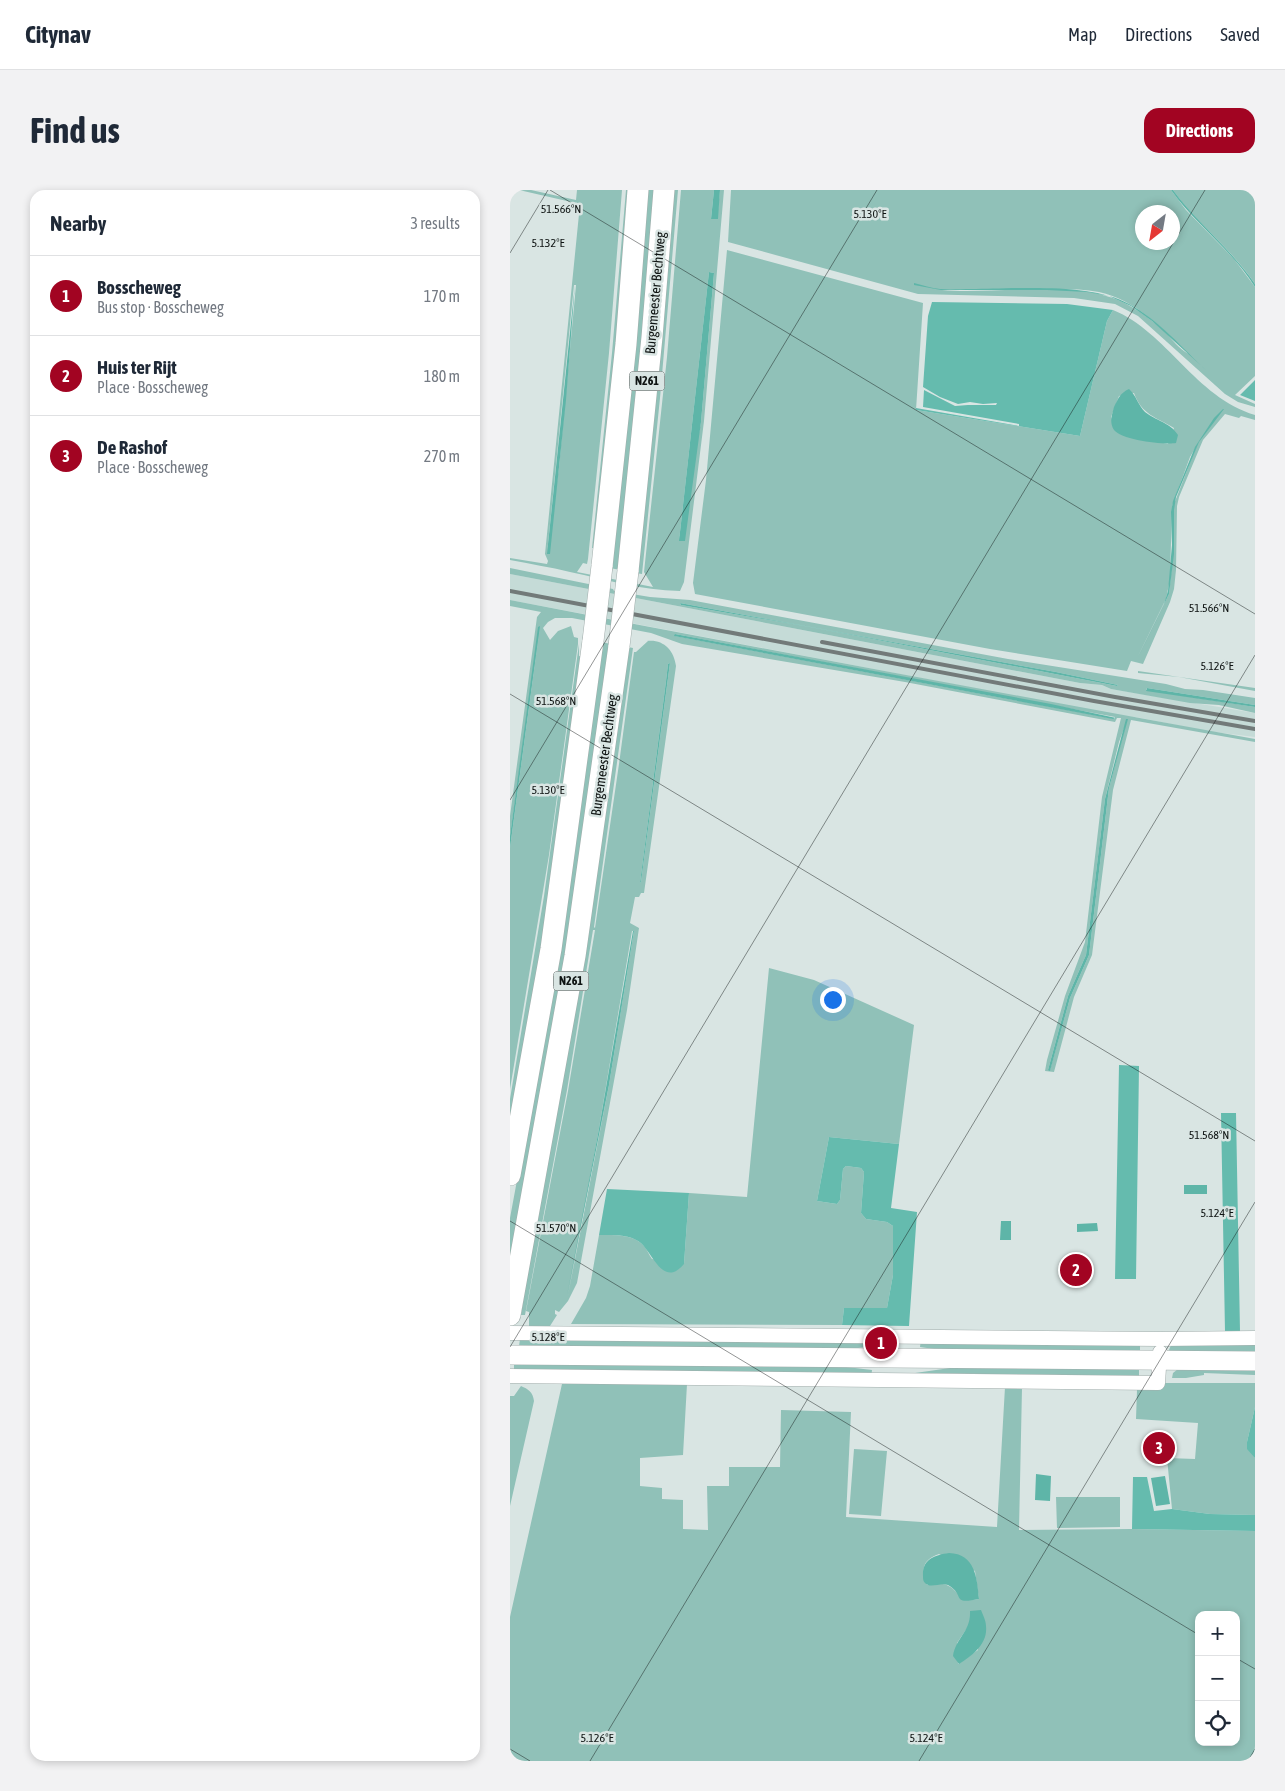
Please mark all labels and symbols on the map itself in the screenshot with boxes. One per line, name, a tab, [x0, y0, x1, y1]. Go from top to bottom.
text: 51.566°N	[541, 202, 581, 216]
north arrow	[1135, 205, 1180, 250]
text: 5.130°E	[853, 207, 887, 221]
street label: Burgemeester Bechtweg	[642, 231, 668, 355]
text: 5.132°E	[531, 236, 565, 250]
road number: N261	[630, 372, 664, 390]
text: 51.566°N	[1189, 601, 1229, 615]
text: 5.126°E	[1200, 659, 1234, 673]
street label: Burgemeester Bechtweg	[588, 693, 620, 817]
text: 51.568°N	[536, 694, 576, 708]
text: 5.130°E	[531, 783, 565, 797]
road number: N261	[554, 971, 588, 990]
your location	[820, 987, 846, 1013]
text: 51.568°N	[1189, 1128, 1229, 1142]
text: 5.124°E	[1200, 1206, 1234, 1220]
text: 51.570°N	[536, 1221, 576, 1235]
pin: 2	[1060, 1251, 1092, 1289]
pin: 1	[865, 1324, 897, 1362]
text: 5.128°E	[531, 1330, 565, 1344]
pin: 3	[1143, 1429, 1175, 1467]
text: 5.126°E	[580, 1731, 614, 1745]
text: 5.124°E	[909, 1731, 943, 1745]

